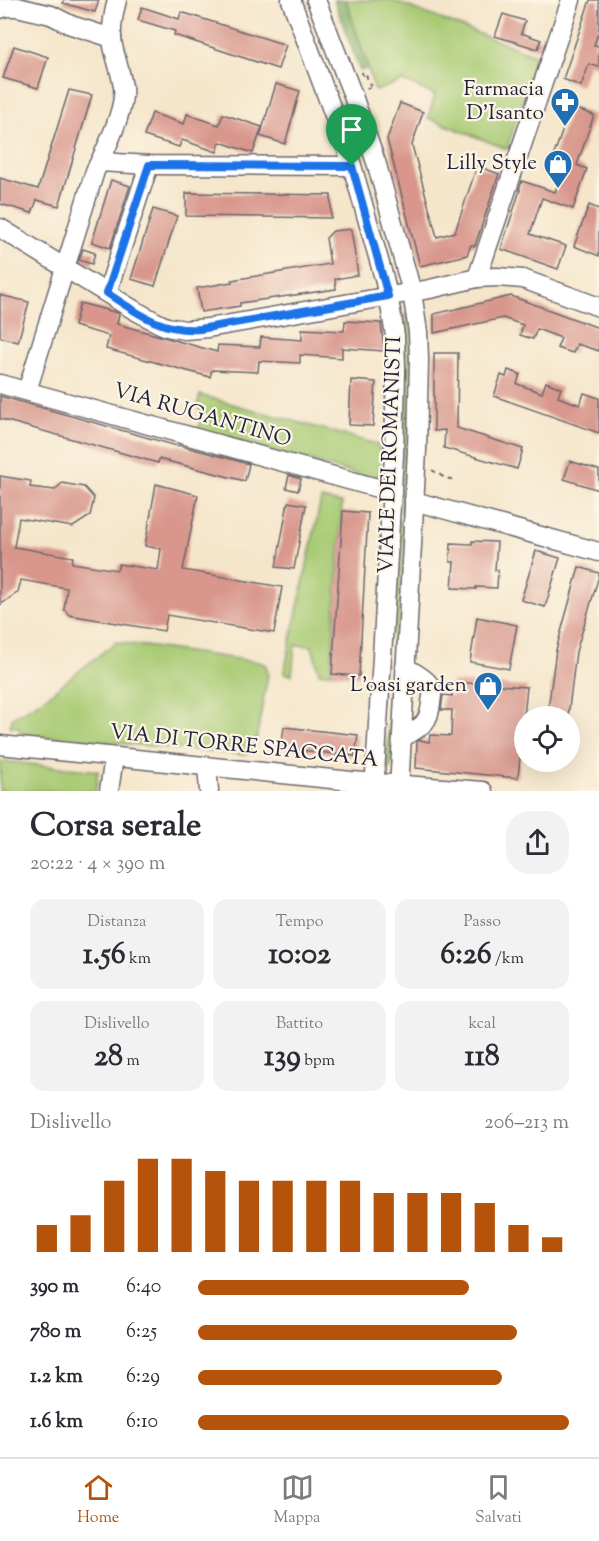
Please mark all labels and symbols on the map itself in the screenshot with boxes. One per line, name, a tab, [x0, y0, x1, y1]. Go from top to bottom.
place label: Farmacia D’Isanto	[464, 75, 544, 129]
pharmacy icon: Farmacia D’Isanto	[549, 86, 581, 128]
pin	[326, 104, 377, 166]
shop icon: Lilly Style	[542, 148, 574, 190]
place label: Lilly Style	[446, 149, 537, 179]
street label: VIALE DEI ROMANISTI	[372, 336, 410, 574]
street label: VIA RUGANTINO	[110, 376, 294, 456]
shop icon: L'oasi garden	[472, 670, 504, 712]
place label: L'oasi garden	[350, 671, 467, 701]
street label: VIA DI TORRE SPACCATA	[108, 718, 380, 776]

